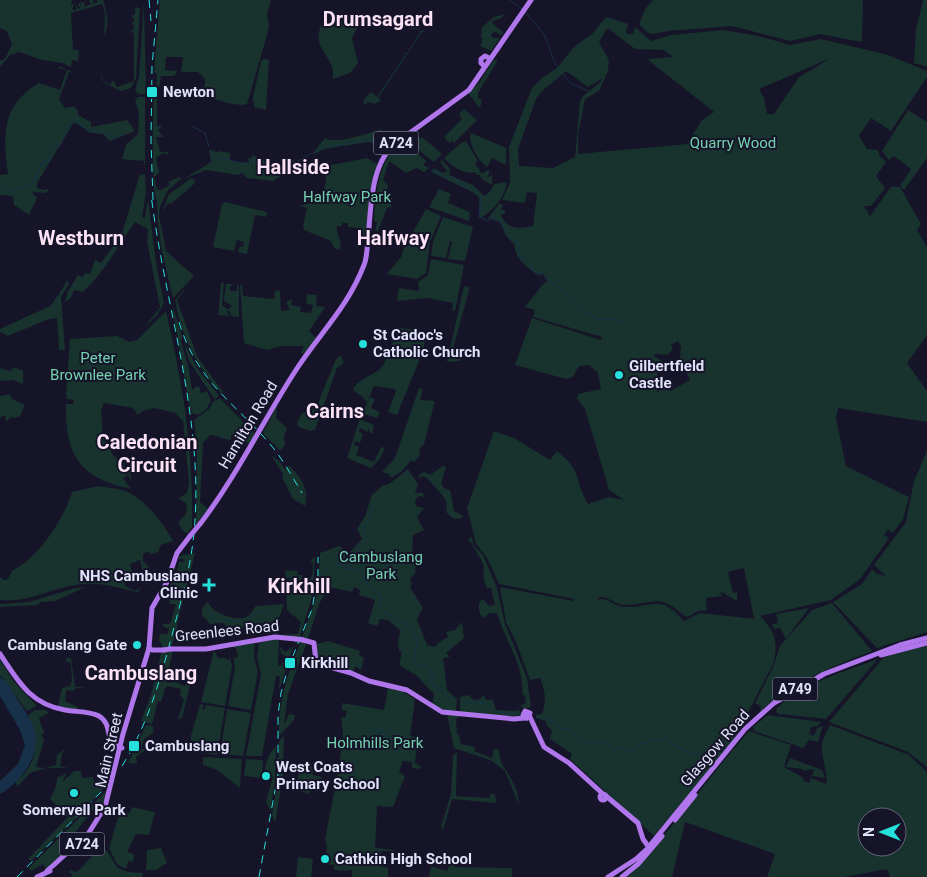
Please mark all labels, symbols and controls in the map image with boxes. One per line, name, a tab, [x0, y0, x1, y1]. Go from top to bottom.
district label: Drumsagard	[323, 7, 433, 31]
place label: Newton	[163, 83, 214, 101]
marker: Newton	[145, 85, 159, 99]
road number: A724	[374, 132, 418, 154]
park label: Quarry Wood	[690, 134, 776, 152]
district label: Hallside	[256, 155, 330, 179]
park label: Halfway Park	[303, 188, 391, 206]
district label: Westburn	[38, 226, 124, 250]
district label: Halfway	[357, 226, 430, 250]
place label: St Cadoc's Catholic Church	[373, 326, 480, 361]
marker: St Cadoc's Catholic Church	[357, 338, 369, 350]
park label: Peter Brownlee Park	[50, 349, 146, 384]
place label: Gilbertfield Castle	[629, 357, 704, 392]
marker: Gilbertfield Castle	[613, 369, 625, 381]
street label: Hamilton Road	[215, 378, 281, 472]
district label: Cairns	[306, 399, 364, 423]
district label: Caledonian Circuit	[97, 430, 197, 477]
park label: Cambuslang Park	[339, 548, 423, 583]
place label: NHS Cambuslang Clinic	[80, 567, 198, 602]
district label: Kirkhill	[267, 574, 331, 598]
marker: NHS Cambuslang Clinic	[202, 578, 216, 592]
street label: Greenlees Road	[174, 617, 280, 645]
place label: Cambuslang Gate	[7, 636, 127, 654]
marker: Cambuslang Gate	[131, 639, 143, 651]
place label: Kirkhill	[301, 654, 348, 672]
marker: Kirkhill	[283, 656, 297, 670]
district label: Cambuslang	[85, 661, 197, 685]
road number: A749	[772, 678, 818, 701]
street label: Glasgow Road	[677, 706, 753, 790]
street label: Main Street	[92, 711, 126, 789]
park label: Holmhills Park	[327, 734, 424, 752]
place label: Cambuslang	[145, 737, 229, 755]
marker: Cambuslang	[127, 739, 141, 753]
place label: West Coats Primary School	[276, 758, 379, 793]
marker: West Coats Primary School	[260, 770, 272, 782]
marker: Somervell Park	[68, 787, 80, 799]
place label: Somervell Park	[23, 801, 126, 819]
north arrow	[857, 807, 907, 857]
text: N	[861, 827, 877, 837]
road number: A724	[59, 832, 104, 856]
place label: Cathkin High School	[335, 850, 472, 868]
marker: Cathkin High School	[319, 853, 331, 865]

